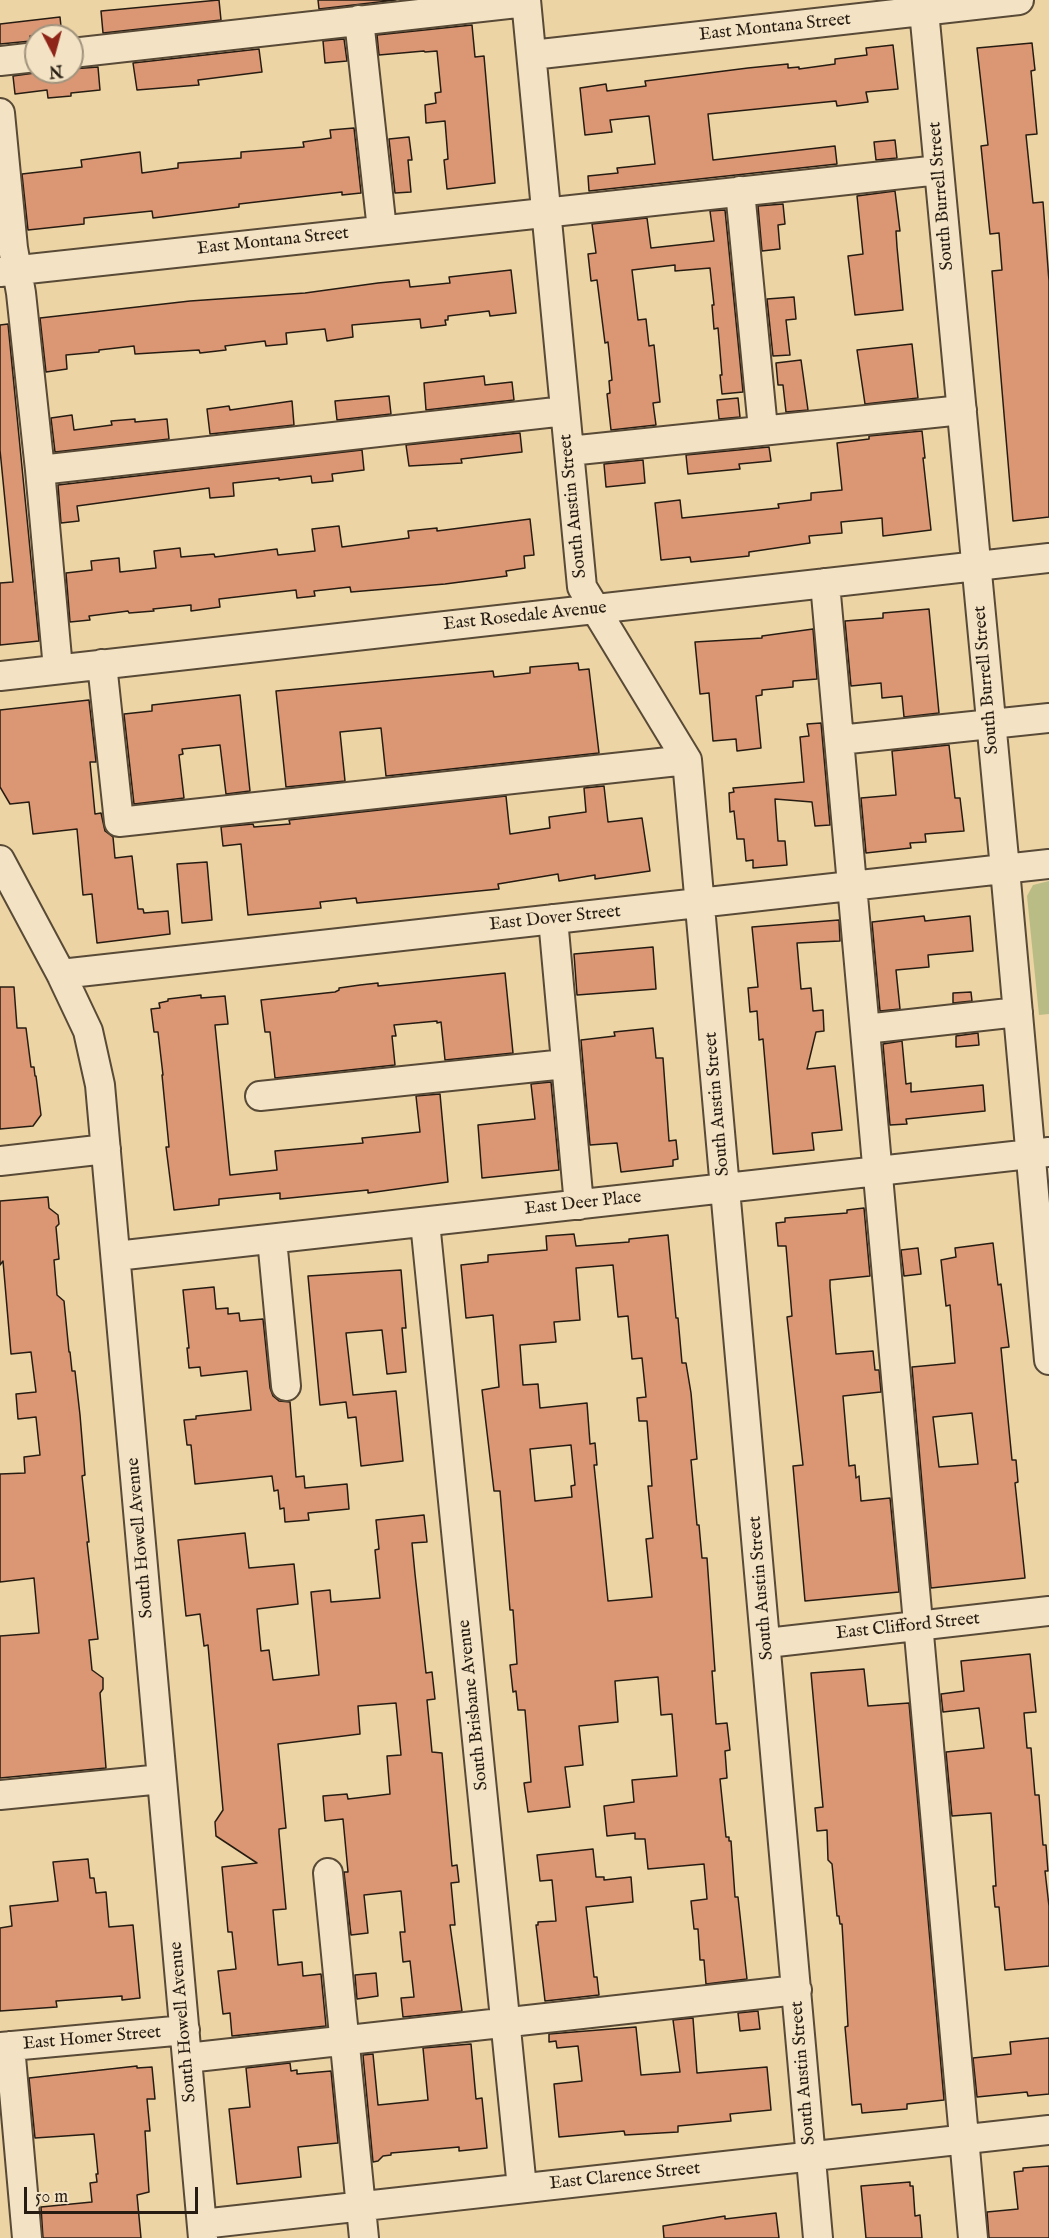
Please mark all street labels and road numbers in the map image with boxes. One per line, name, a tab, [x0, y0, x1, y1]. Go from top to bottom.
street label: East Montana Street	[698, 9, 852, 47]
street label: South Burrell Street	[925, 121, 959, 271]
street label: East Montana Street	[196, 223, 350, 261]
street label: South Austin Street	[556, 433, 592, 579]
street label: East Rosedale Avenue	[442, 598, 608, 636]
street label: South Burrell Street	[970, 605, 1004, 755]
street label: East Dover Street	[488, 901, 622, 937]
street label: South Austin Street	[701, 1031, 735, 1177]
street label: East Deer Place	[524, 1187, 642, 1221]
street label: South Howell Avenue	[123, 1457, 159, 1619]
street label: South Austin Street	[745, 1515, 779, 1661]
street label: East Clifford Street	[835, 1609, 981, 1645]
street label: South Brisbane Avenue	[454, 1618, 494, 1792]
street label: South Howell Avenue	[166, 1941, 202, 2103]
street label: South Austin Street	[787, 2000, 821, 2146]
street label: East Homer Street	[22, 2022, 162, 2056]
street label: East Clarence Street	[549, 2158, 701, 2196]

